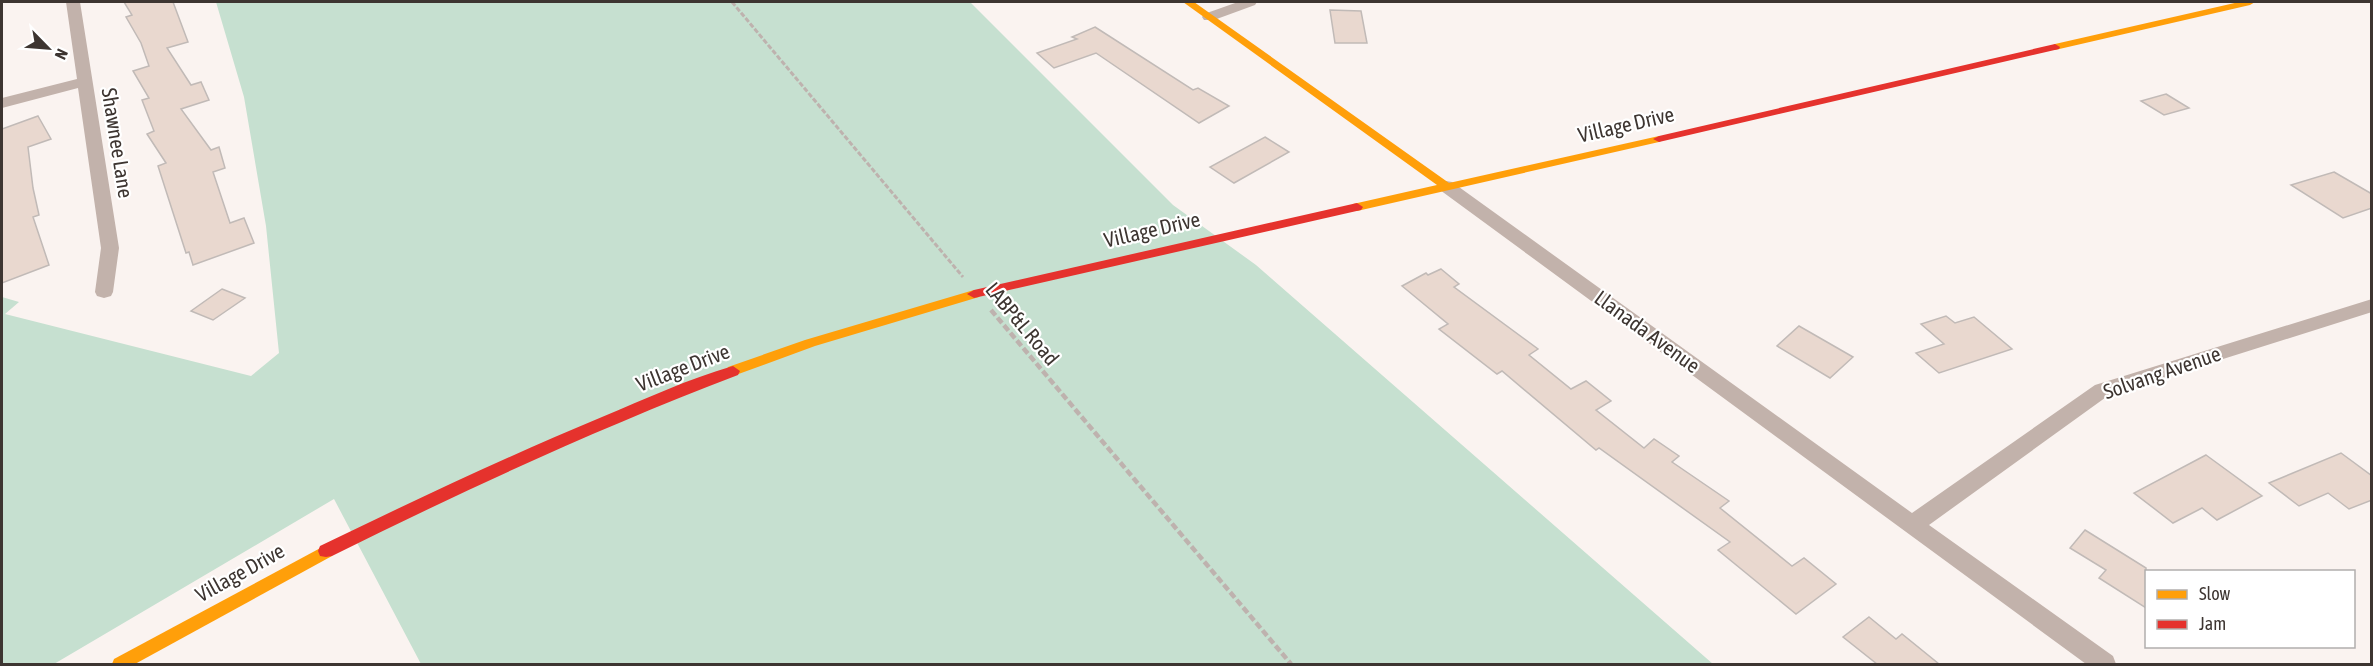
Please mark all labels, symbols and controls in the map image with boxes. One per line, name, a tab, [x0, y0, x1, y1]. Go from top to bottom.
north arrow	[18, 18, 78, 78]
text: N	[51, 46, 72, 62]
street label: Shawnee Lane	[97, 86, 139, 200]
street label: Village Drive	[1575, 101, 1676, 147]
street label: Village Drive	[1101, 206, 1202, 252]
street label: LABP&L Road	[981, 277, 1064, 370]
street label: Llanada Avenue	[1590, 285, 1705, 377]
street label: Village Drive	[633, 338, 733, 396]
street label: Solvang Avenue	[2100, 341, 2223, 403]
street label: Village Drive	[191, 538, 288, 606]
legend	[2145, 570, 2355, 648]
text: Slow	[2199, 583, 2230, 604]
text: Jam	[2199, 613, 2226, 634]

